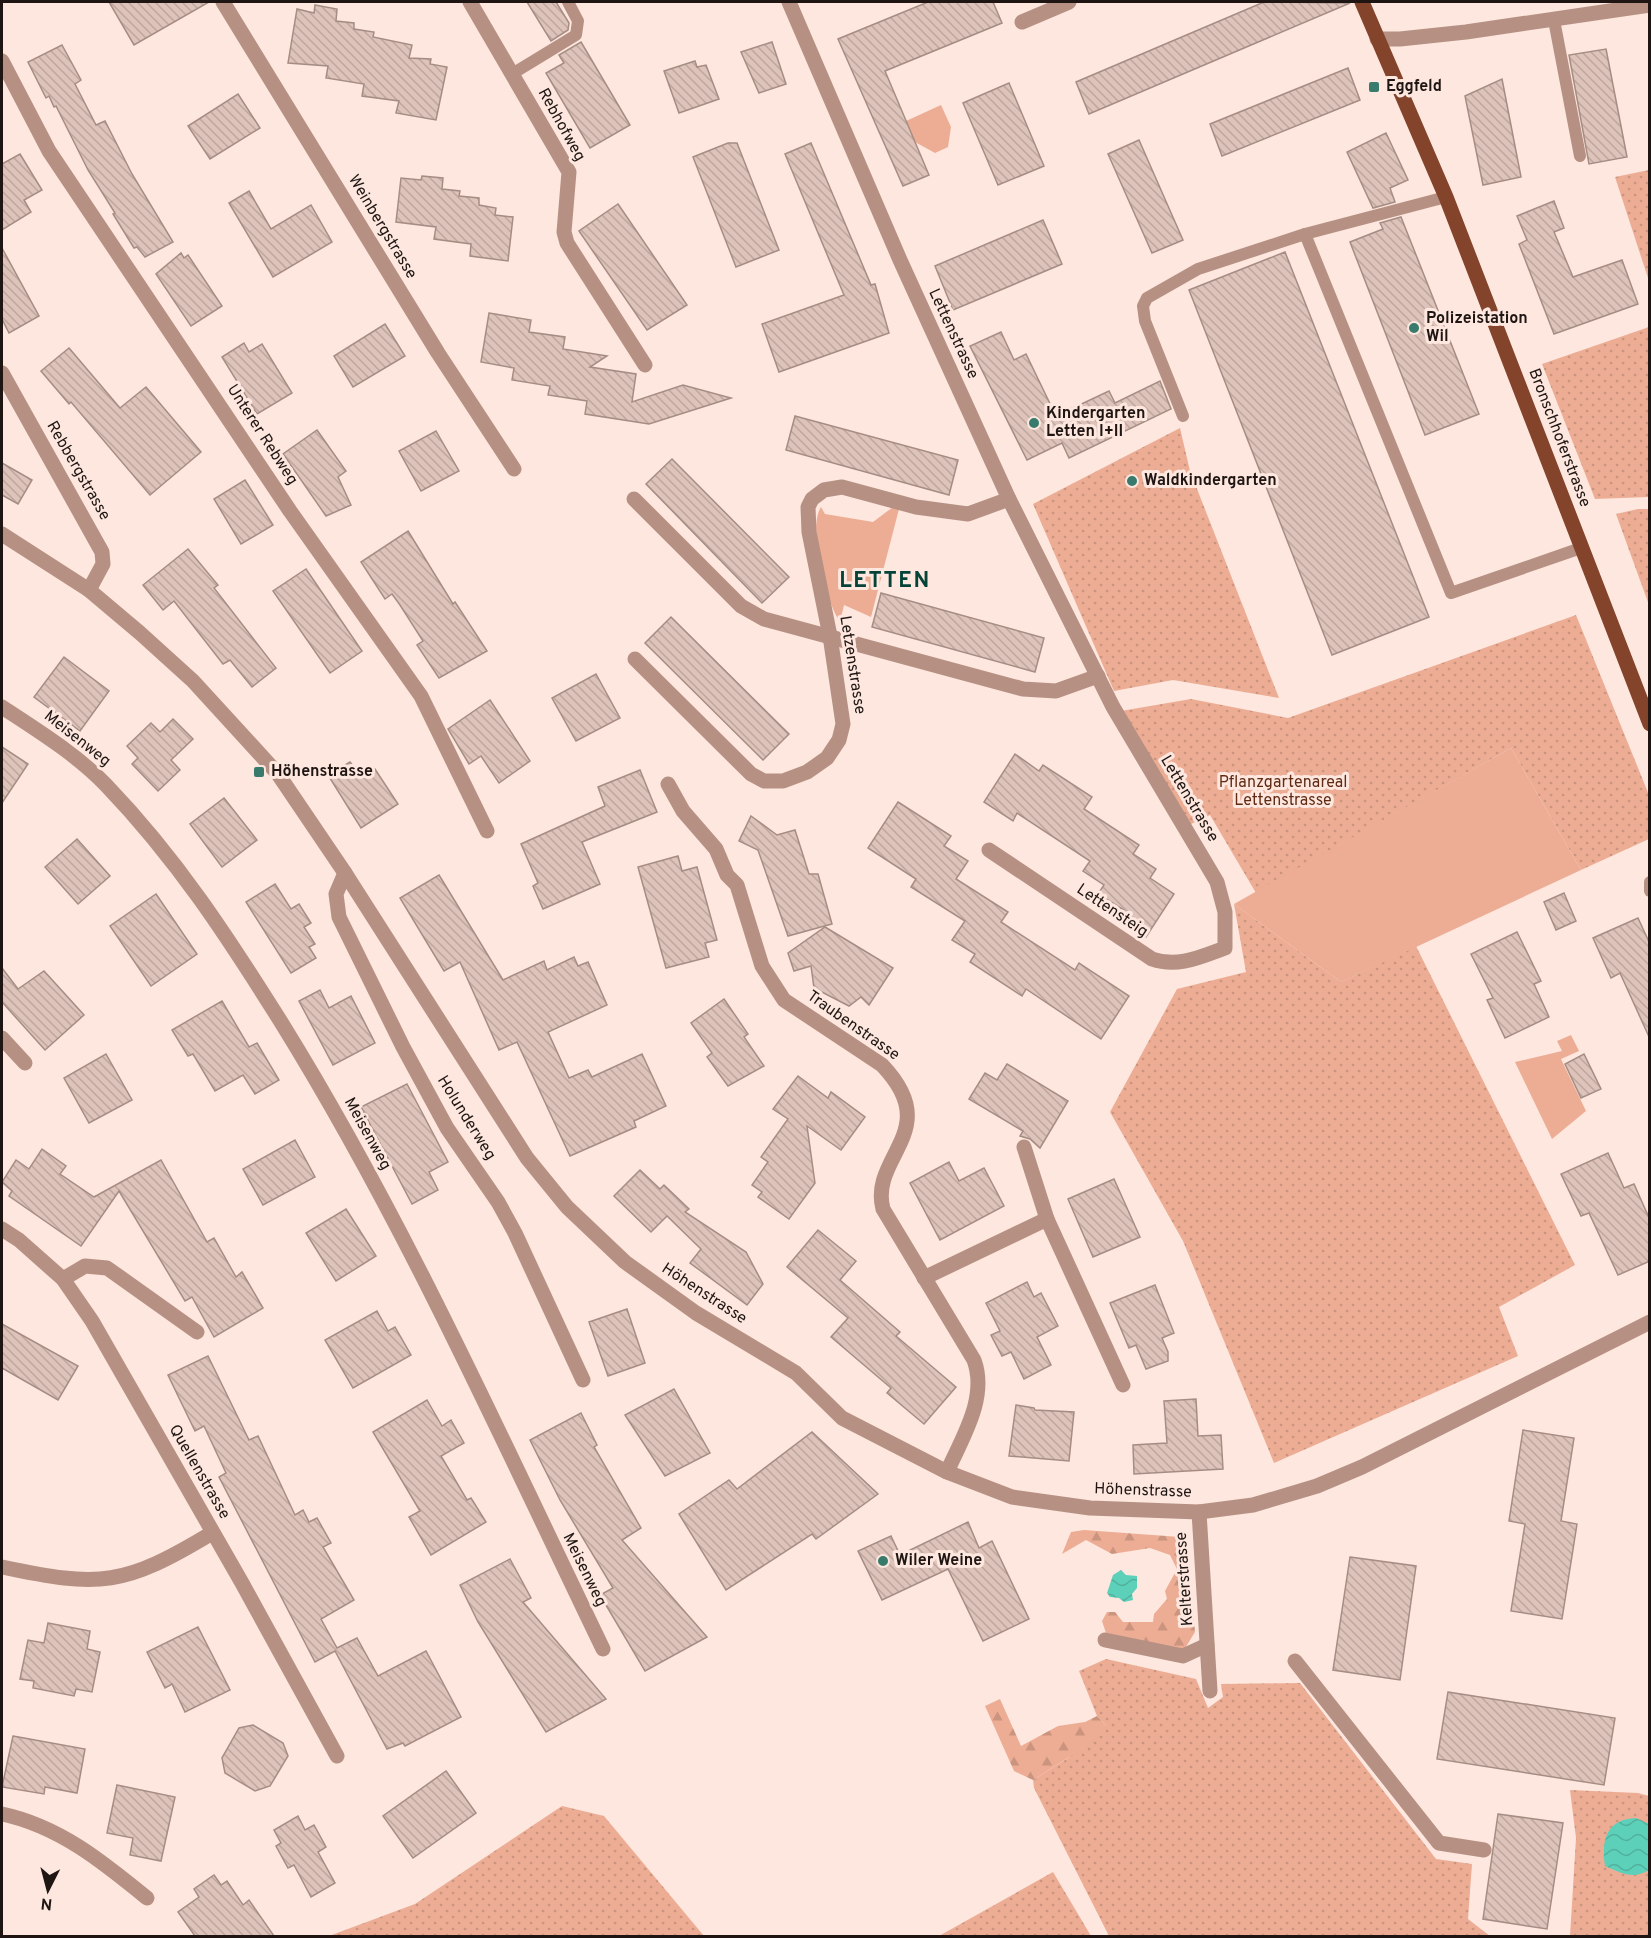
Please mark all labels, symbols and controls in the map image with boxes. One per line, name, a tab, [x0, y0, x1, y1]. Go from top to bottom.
place label: Eggfeld	[1386, 77, 1442, 97]
marker: Eggfeld	[1367, 80, 1381, 94]
street label: Rebhofweg	[533, 85, 589, 165]
street label: Weinbergstrasse	[343, 171, 421, 283]
street label: Lettenstrasse	[923, 286, 983, 382]
place label: Polizeistation Wil	[1426, 309, 1528, 347]
marker: Polizeistation Wil	[1407, 321, 1421, 335]
street label: Bronschhoferstrasse	[1523, 366, 1595, 510]
street label: Unterer Rebweg	[222, 381, 302, 489]
place label: Kindergarten Letten I+II	[1046, 404, 1146, 442]
marker: Kindergarten Letten I+II	[1027, 416, 1041, 430]
street label: Rebbergstrasse	[42, 418, 114, 524]
place label: Waldkindergarten	[1144, 471, 1277, 491]
marker: Waldkindergarten	[1125, 474, 1139, 488]
district label: LETTEN	[839, 568, 931, 595]
street label: Letzenstrasse	[834, 614, 870, 716]
street label: Meisenweg	[39, 707, 115, 771]
street label: Lettenstrasse	[1155, 752, 1223, 846]
place label: Höhenstrasse	[271, 762, 373, 782]
marker: Höhenstrasse	[252, 765, 266, 779]
park label: Pflanzgartenareal Lettenstrasse	[1219, 773, 1347, 811]
street label: Lettensteig	[1073, 880, 1151, 942]
street label: Traubenstrasse	[803, 987, 903, 1065]
street label: Holunderweg	[432, 1072, 500, 1164]
street label: Meisenweg	[339, 1094, 395, 1174]
street label: Höhenstrasse	[658, 1259, 750, 1329]
street label: Quellenstrasse	[164, 1421, 234, 1523]
street label: Höhenstrasse	[1094, 1479, 1192, 1503]
street label: Meisenweg	[558, 1530, 610, 1610]
street label: Kelterstrasse	[1172, 1531, 1198, 1627]
place label: Wiler Weine	[895, 1551, 982, 1571]
marker: Wiler Weine	[876, 1554, 890, 1568]
north arrow	[18, 1860, 78, 1920]
text: N	[40, 1892, 53, 1913]

